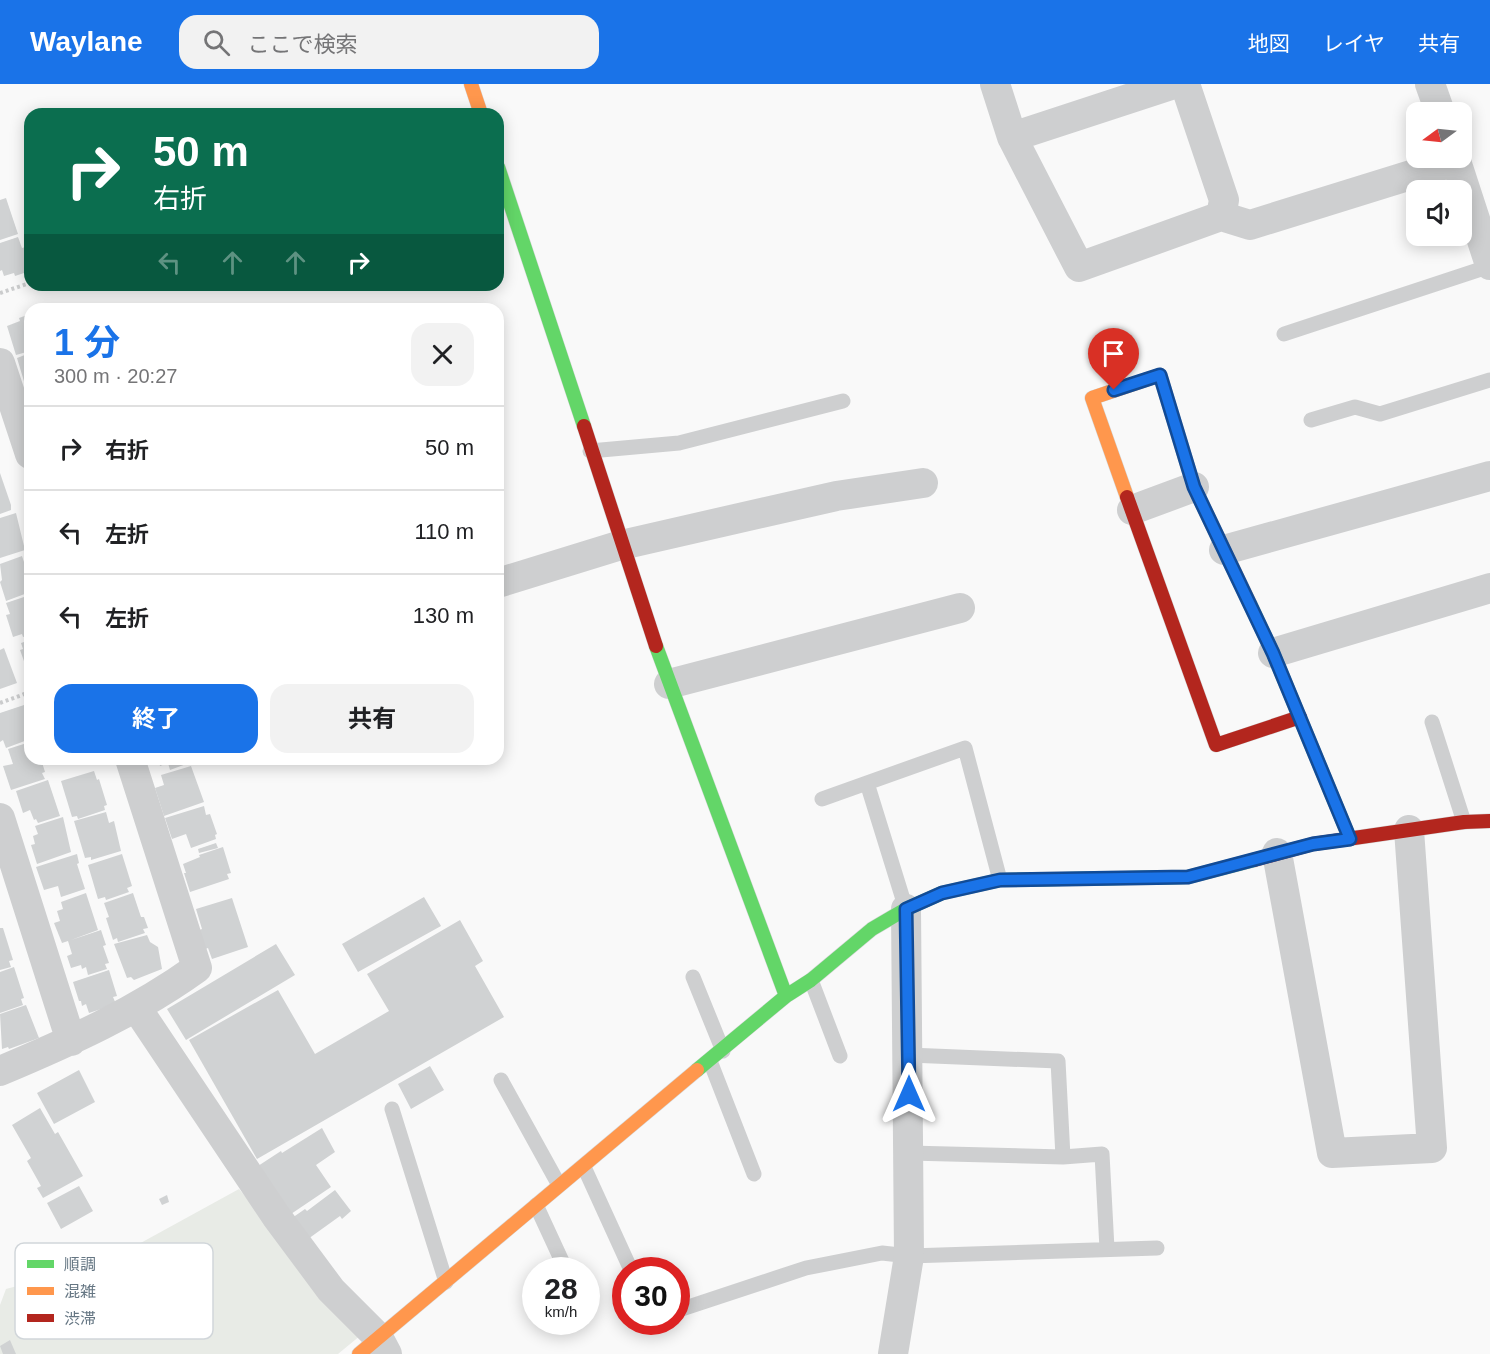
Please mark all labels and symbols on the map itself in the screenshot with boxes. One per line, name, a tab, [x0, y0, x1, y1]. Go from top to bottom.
north arrow	[1406, 102, 1472, 168]
pin	[1088, 328, 1139, 390]
position arrow	[877, 1062, 941, 1126]
legend	[15, 1243, 213, 1339]
text: 順調	[64, 1256, 96, 1273]
speed limit sign: 30	[612, 1257, 690, 1335]
text: 混雑	[64, 1283, 96, 1300]
text: 渋滞	[64, 1310, 96, 1327]

